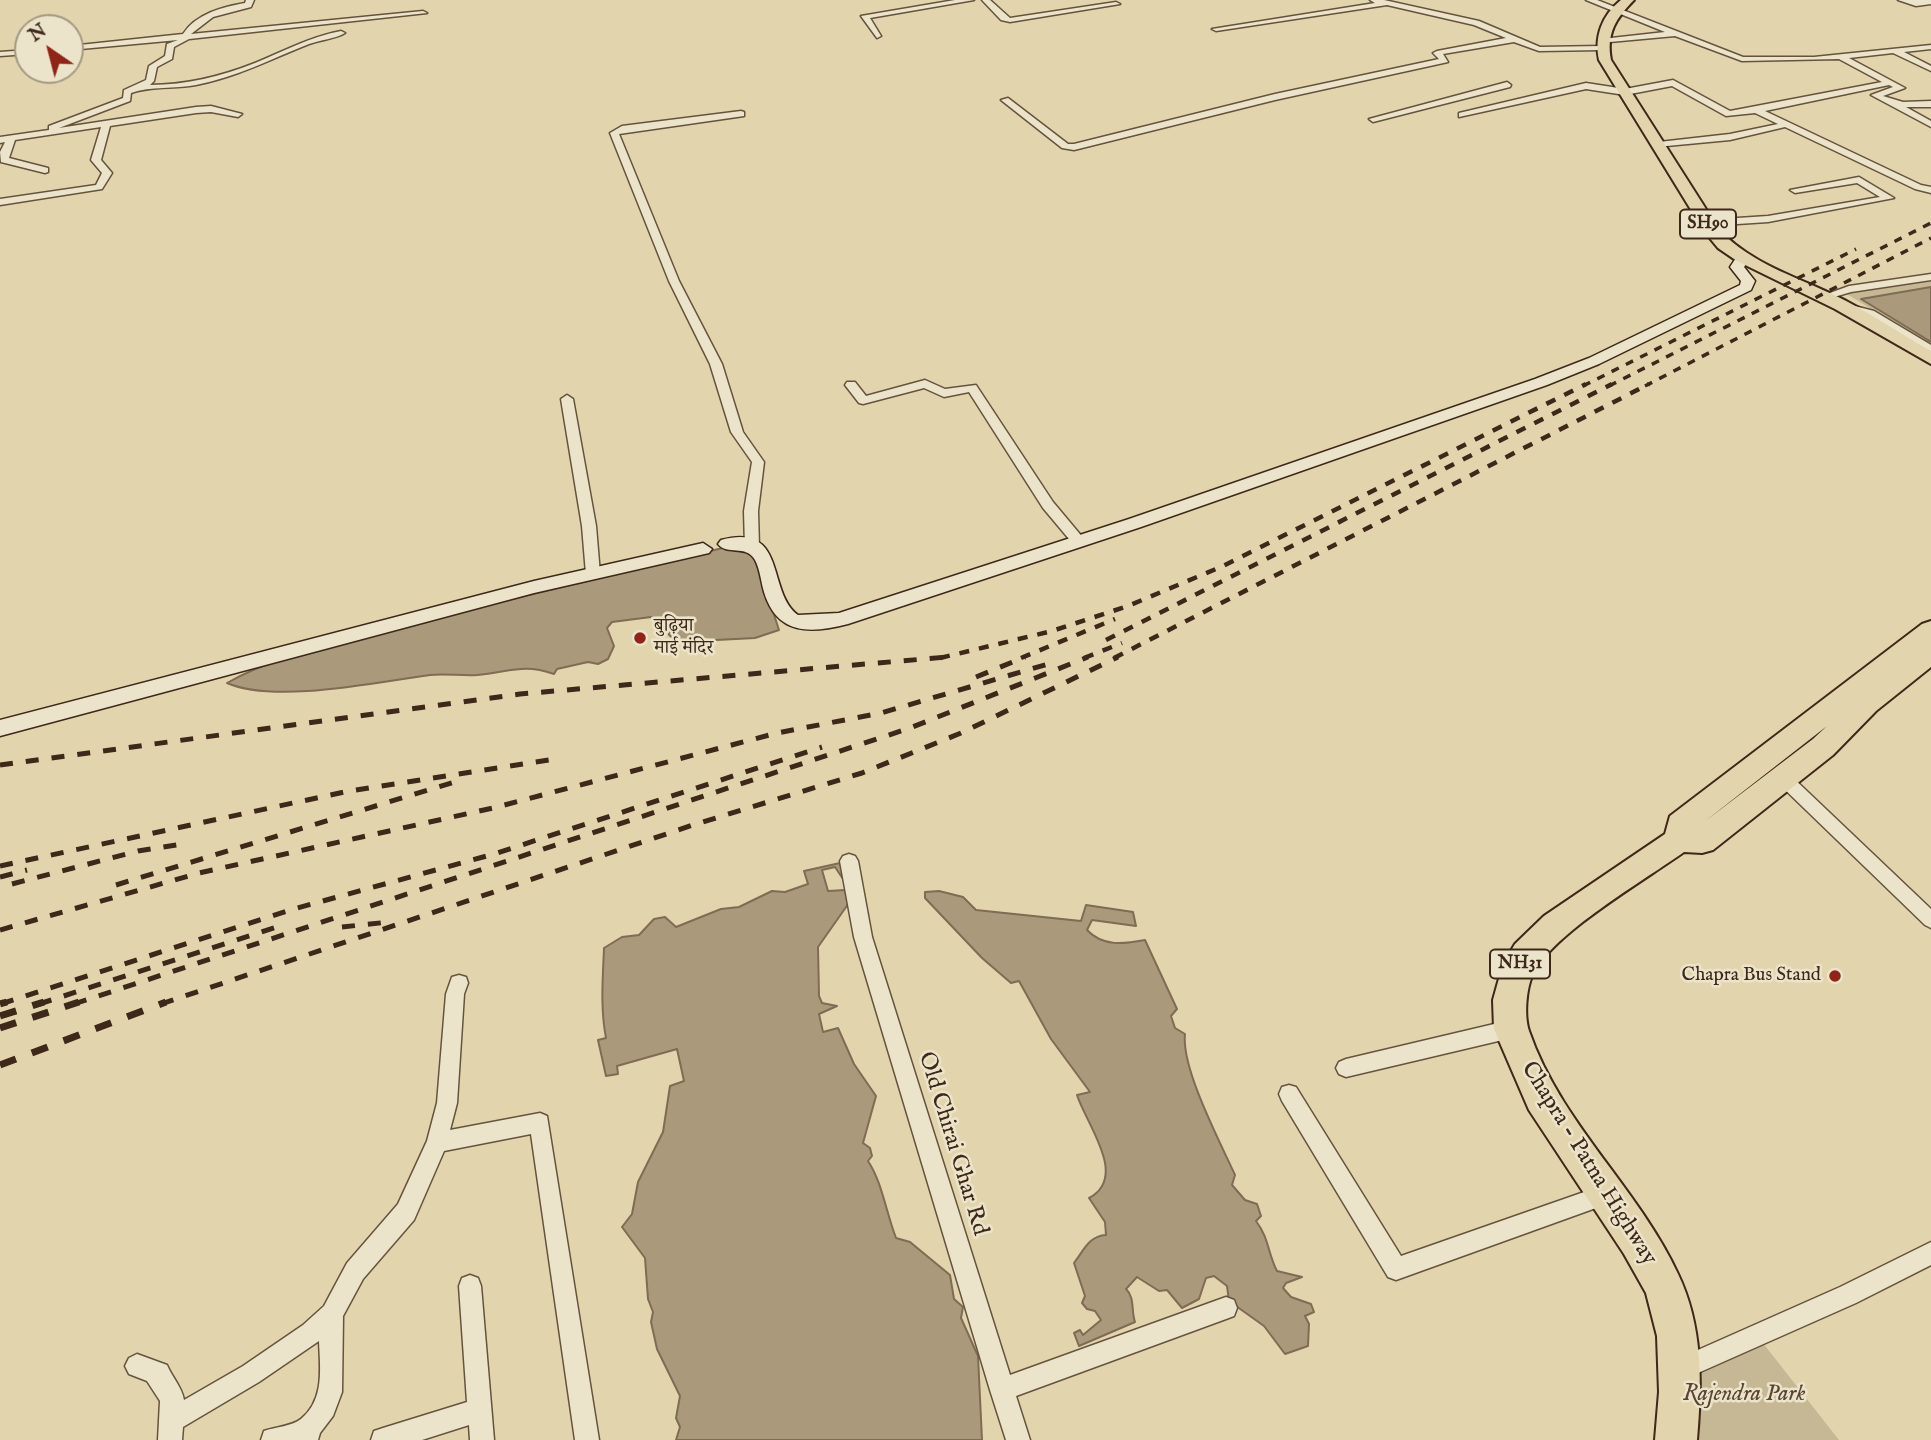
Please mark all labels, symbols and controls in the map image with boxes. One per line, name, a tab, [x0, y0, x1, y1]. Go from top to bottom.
north arrow	[14, 14, 84, 84]
text: N	[24, 19, 52, 48]
road number: SH90	[1680, 210, 1736, 238]
place label: बुढ़िया माई मंदिर	[654, 616, 713, 660]
marker: बुढ़िया माई मंदिर	[632, 630, 648, 646]
road number: NH31	[1490, 950, 1550, 979]
place label: Chapra Bus Stand	[1682, 965, 1821, 987]
marker: Chapra Bus Stand	[1827, 968, 1843, 984]
street label: Old Chirai Ghar Rd	[911, 1049, 993, 1239]
street label: Chapra - Patna Highway	[1514, 1057, 1662, 1271]
park label: Rajendra Park	[1683, 1381, 1805, 1409]

